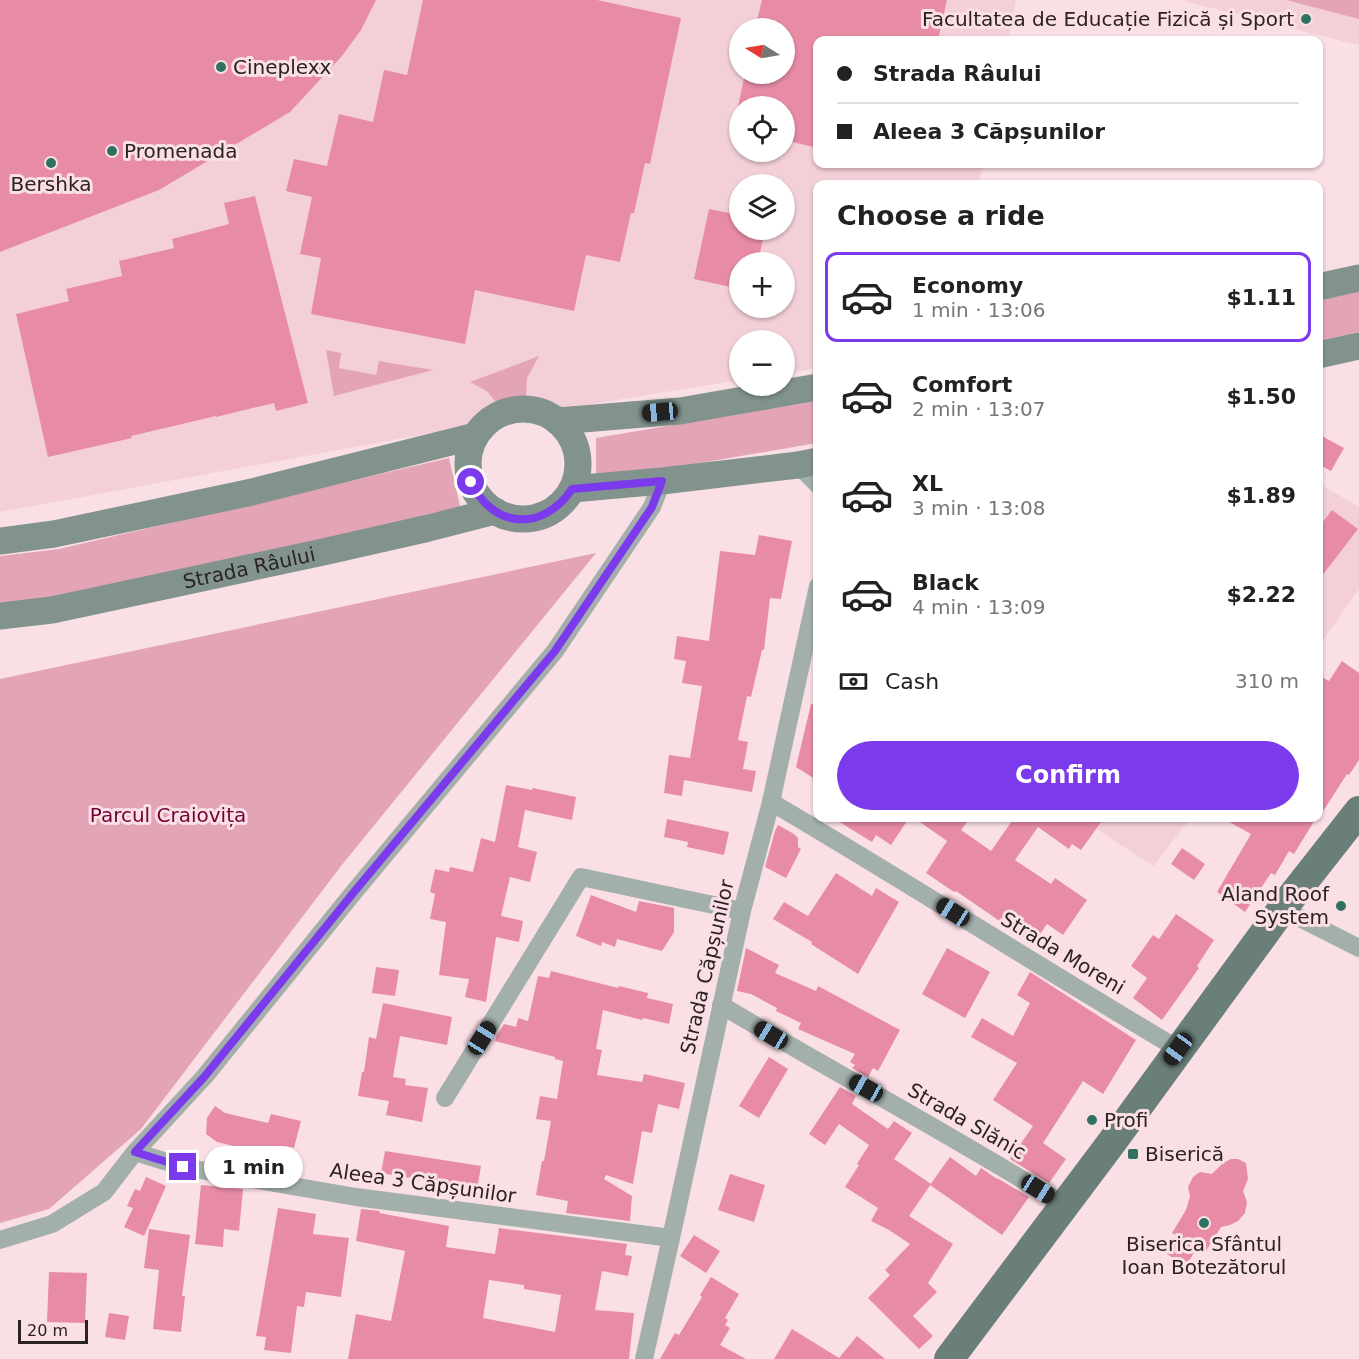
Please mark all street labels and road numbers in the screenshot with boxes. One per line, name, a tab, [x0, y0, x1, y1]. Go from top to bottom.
street label: Strada Râului	[181, 542, 318, 594]
street label: Strada Căpșunilor	[675, 877, 739, 1057]
street label: Strada Moreni	[997, 907, 1129, 999]
street label: Strada Slănic	[904, 1078, 1030, 1164]
street label: Aleea 3 Căpșunilor	[328, 1158, 518, 1208]

